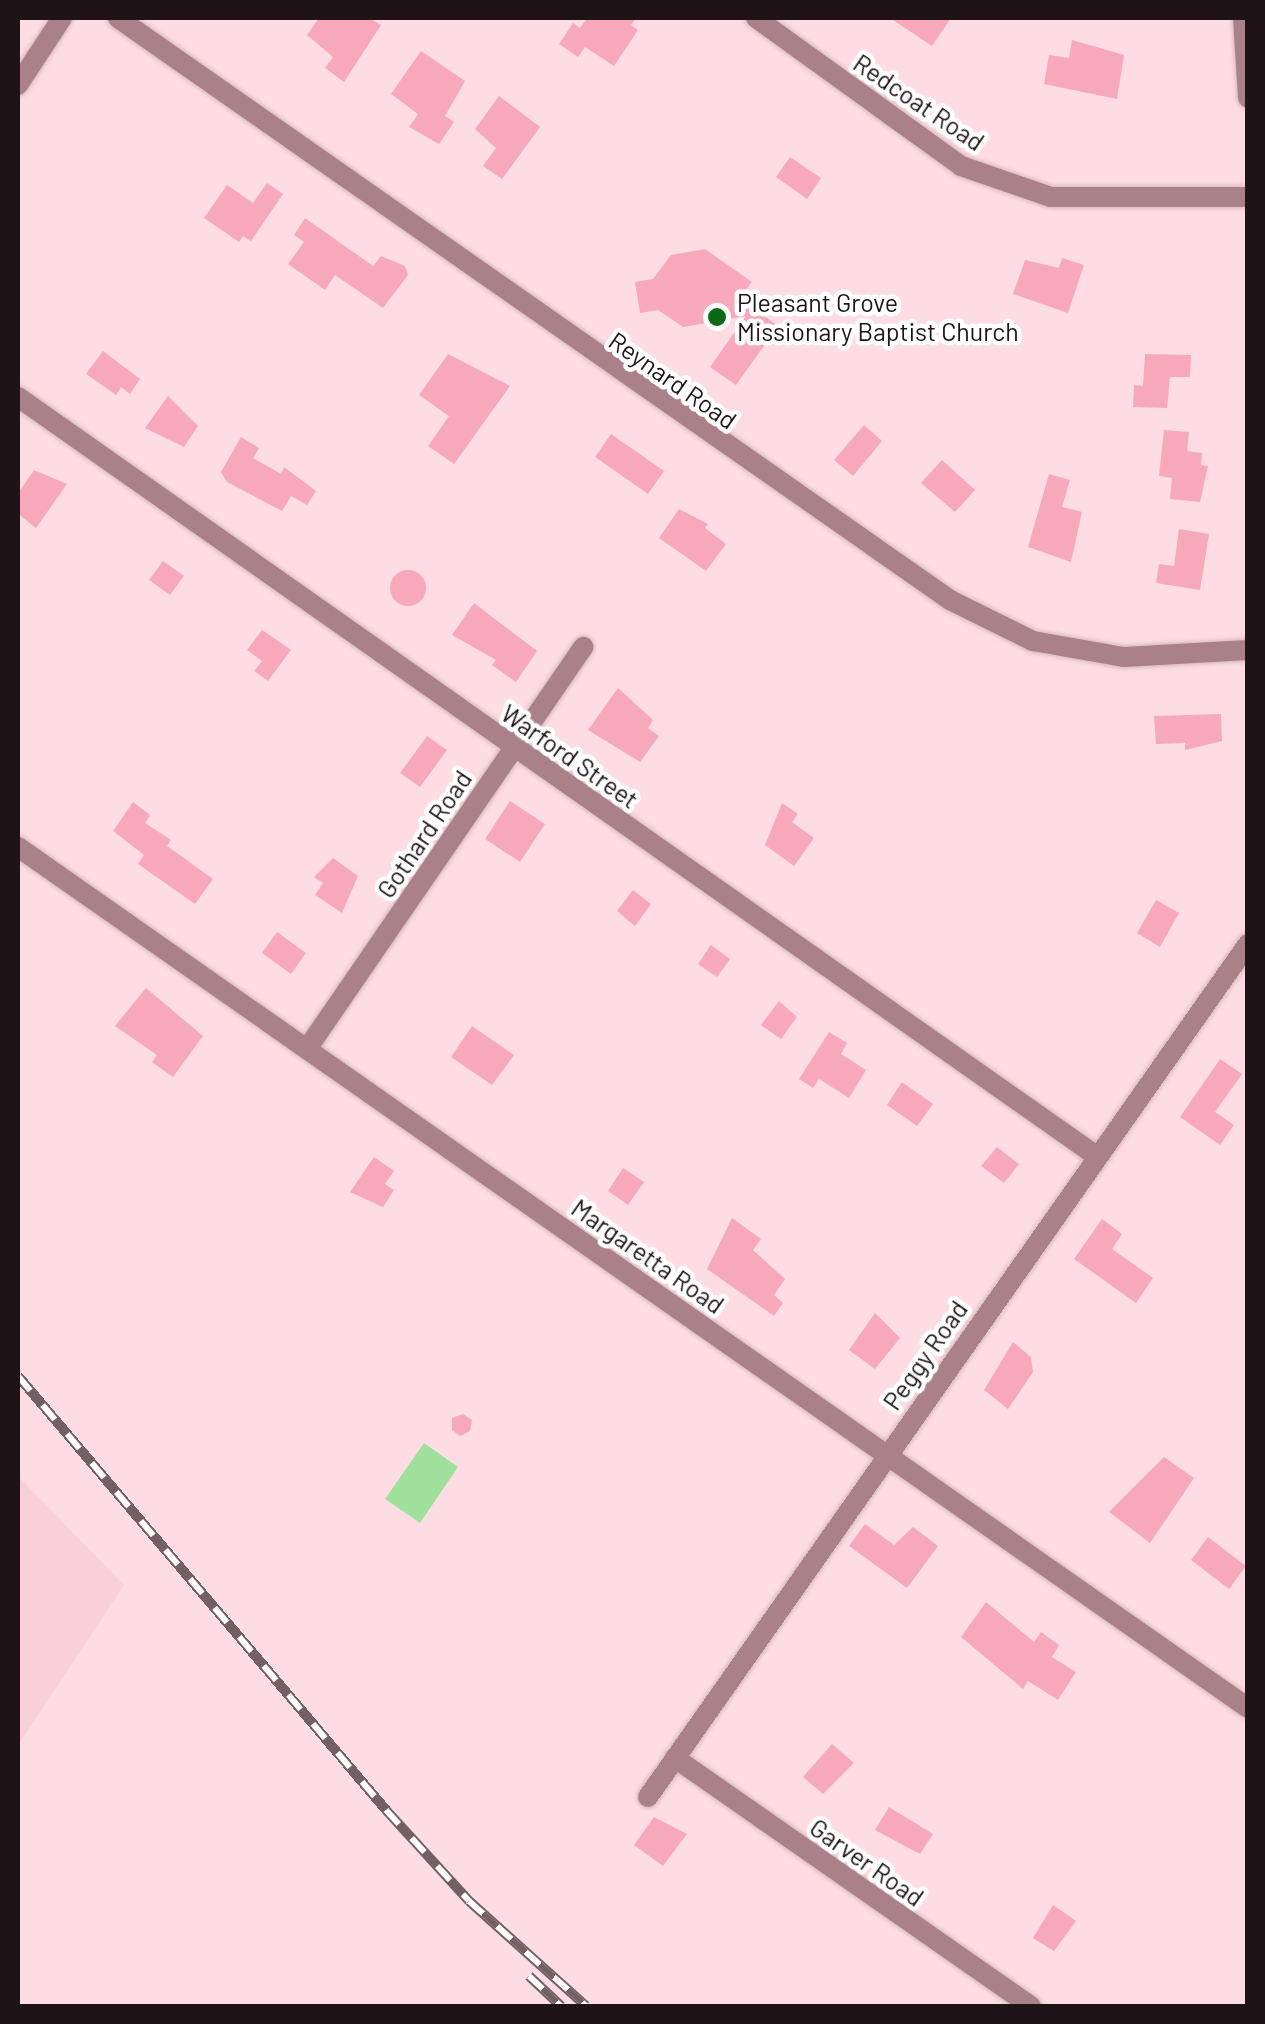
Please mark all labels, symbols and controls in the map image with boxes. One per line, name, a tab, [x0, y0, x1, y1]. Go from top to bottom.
street label: Redcoat Road	[848, 47, 990, 157]
place label: Pleasant Grove Missionary Baptist Church	[737, 288, 1019, 347]
marker: Pleasant Grove Missionary Baptist Church	[706, 306, 728, 328]
street label: Reynard Road	[603, 325, 743, 435]
street label: Warford Street	[496, 698, 644, 814]
street label: Gothard Road	[370, 765, 478, 903]
street label: Margaretta Road	[566, 1192, 730, 1320]
street label: Peggy Road	[877, 1295, 973, 1415]
street label: Garver Road	[804, 1812, 930, 1912]

